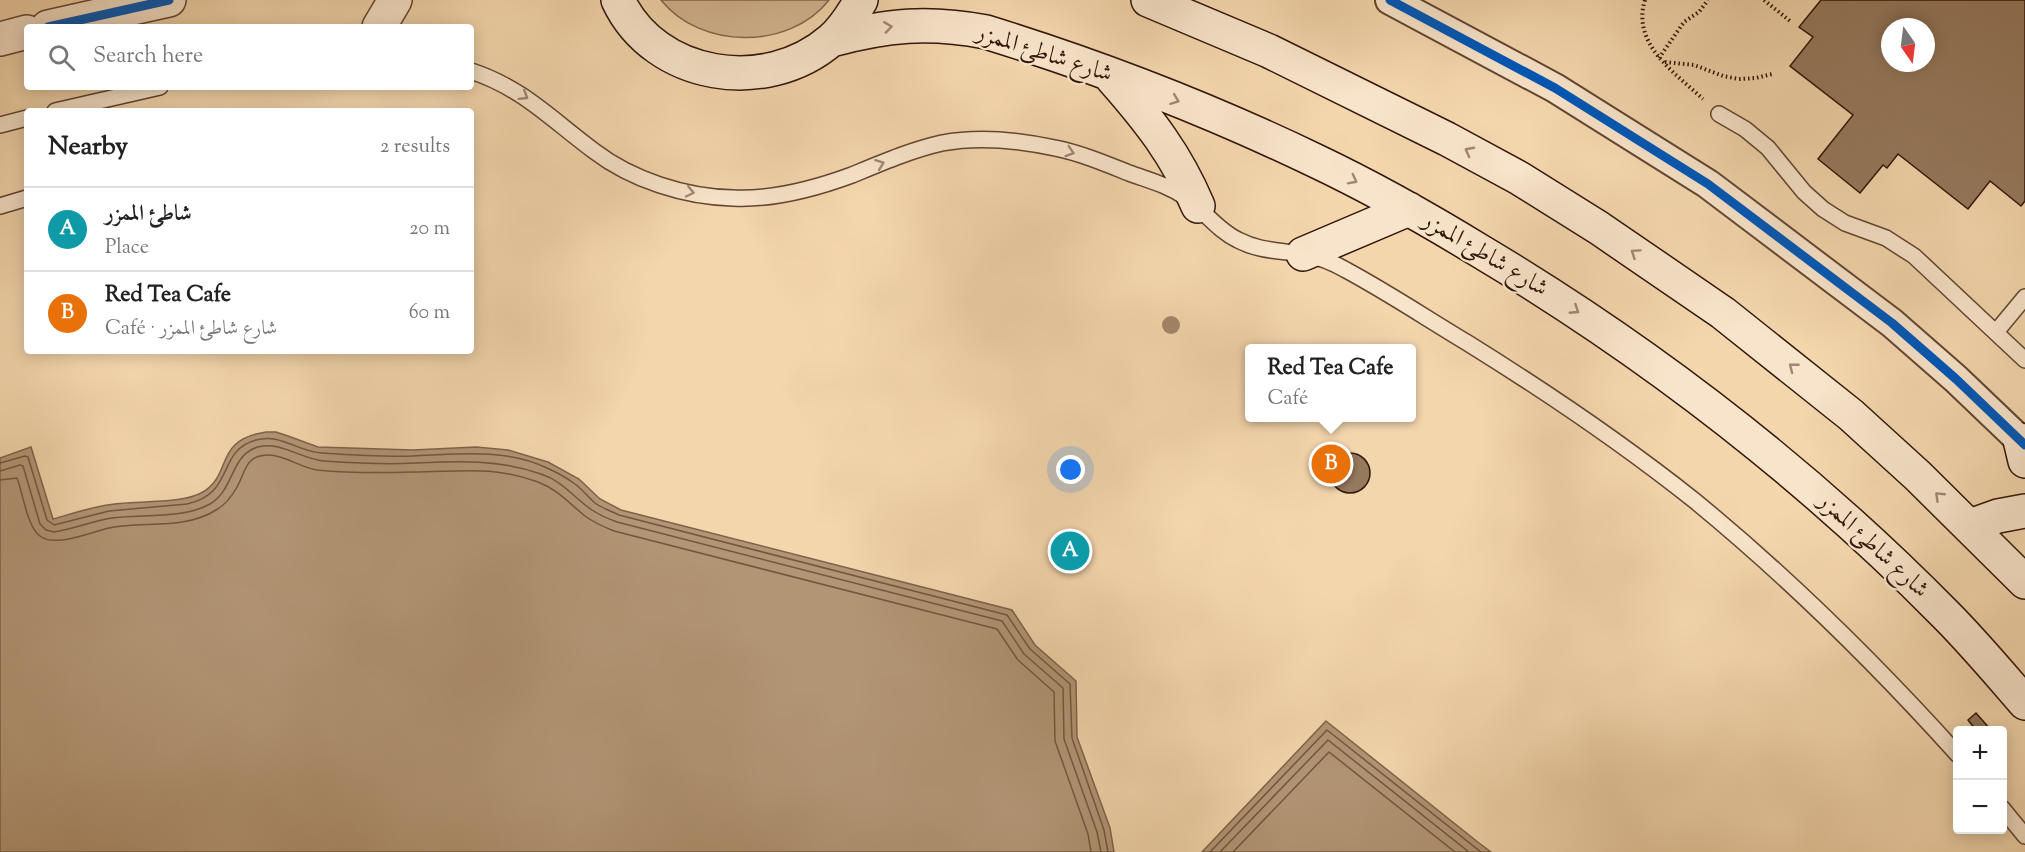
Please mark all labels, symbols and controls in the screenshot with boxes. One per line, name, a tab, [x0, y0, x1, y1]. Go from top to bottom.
street label: شارع شاطئ الممزر	[969, 15, 1116, 93]
north arrow	[1881, 18, 1935, 72]
one-way arrow	[883, 21, 892, 34]
search box	[24, 24, 474, 90]
icon: search	[45, 41, 78, 74]
text: Search here	[93, 41, 203, 73]
one-way arrow	[518, 89, 528, 101]
one-way arrow	[1169, 93, 1180, 105]
text: Nearby	[48, 129, 128, 166]
text: 2 results	[380, 133, 450, 162]
one-way arrow	[1064, 145, 1075, 157]
one-way arrow	[1465, 147, 1475, 158]
one-way arrow	[874, 158, 884, 171]
one-way arrow	[1347, 172, 1358, 184]
one-way arrow	[685, 185, 695, 198]
text: شاطئ الممزر	[105, 199, 192, 231]
street label: شارع شاطئ الممزر	[1413, 203, 1554, 307]
text: A	[59, 215, 76, 244]
text: 20 m	[409, 215, 450, 244]
text: Place	[105, 234, 149, 263]
one-way arrow	[1631, 249, 1642, 260]
text: Red Tea Cafe	[105, 280, 231, 312]
text: B	[61, 299, 74, 328]
text: 60 m	[409, 299, 450, 328]
one-way arrow	[1569, 303, 1579, 315]
text: Café · شارع شاطئ الممزر	[105, 315, 277, 344]
popup	[1245, 344, 1416, 422]
text: Red Tea Cafe	[1267, 353, 1394, 385]
one-way arrow	[1788, 364, 1799, 375]
text: Café	[1267, 385, 1308, 414]
pin: B	[1312, 442, 1350, 486]
your location	[1056, 455, 1085, 484]
street label: شارع شاطئ الممزر	[1808, 484, 1936, 607]
one-way arrow	[1935, 492, 1945, 503]
pin: A	[1050, 528, 1090, 574]
map controls	[1953, 726, 2007, 834]
button: +	[1953, 726, 2007, 780]
button: −	[1953, 780, 2007, 834]

